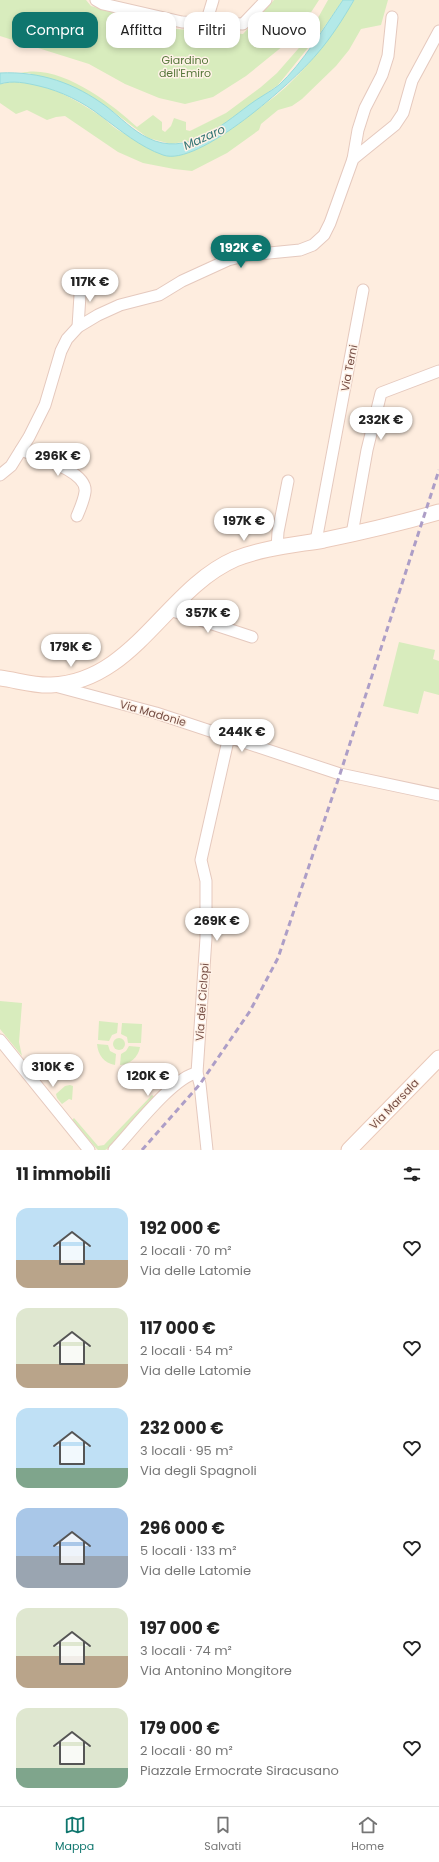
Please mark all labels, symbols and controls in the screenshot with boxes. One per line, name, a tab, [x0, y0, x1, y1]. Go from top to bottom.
chip: Compra	[12, 12, 98, 48]
chip: Affitta	[106, 12, 176, 48]
chip: Filtri	[184, 12, 240, 48]
chip: Nuovo	[248, 12, 320, 48]
park label: Giardino dell'Emiro	[159, 52, 211, 81]
water label: Mazaro	[180, 120, 228, 154]
pin: 192K €	[208, 235, 274, 269]
text: 192K €	[220, 238, 262, 257]
pin: 117K €	[57, 269, 123, 303]
text: 117K €	[71, 272, 109, 291]
street label: Via Terni	[337, 343, 361, 393]
pin: 232K €	[348, 407, 414, 441]
text: 232K €	[359, 410, 403, 429]
pin: 296K €	[25, 443, 91, 477]
text: 296K €	[35, 446, 81, 465]
pin: 197K €	[211, 508, 277, 542]
text: 197K €	[223, 511, 265, 530]
pin: 357K €	[175, 600, 241, 634]
text: 357K €	[185, 603, 231, 622]
pin: 179K €	[38, 634, 104, 668]
text: 179K €	[50, 637, 92, 656]
street label: Via Madonie	[118, 696, 188, 730]
pin: 244K €	[209, 719, 275, 753]
text: 244K €	[218, 722, 266, 741]
pin: 269K €	[184, 908, 250, 942]
text: 269K €	[194, 911, 240, 930]
street label: Via dei Ciclopi	[191, 962, 213, 1042]
pin: 310K €	[20, 1054, 86, 1088]
text: 310K €	[31, 1057, 75, 1076]
pin: 120K €	[115, 1063, 181, 1097]
text: 120K €	[127, 1066, 169, 1085]
street label: Via Marsala	[366, 1075, 422, 1133]
text: 11 immobili	[16, 1162, 111, 1186]
icon: filters	[401, 1163, 423, 1185]
text: 192 000 €	[140, 1216, 221, 1240]
icon: home	[48, 1224, 96, 1272]
icon: heart	[401, 1237, 423, 1259]
text: 2 locali · 70 m²	[140, 1241, 232, 1260]
text: Via delle Latomie	[140, 1261, 251, 1280]
text: 117 000 €	[140, 1316, 216, 1340]
icon: home	[48, 1324, 96, 1372]
icon: heart	[401, 1337, 423, 1359]
text: 2 locali · 54 m²	[140, 1341, 233, 1360]
text: Via delle Latomie	[140, 1361, 251, 1380]
text: 232 000 €	[140, 1416, 224, 1440]
icon: home	[48, 1424, 96, 1472]
icon: heart	[401, 1437, 423, 1459]
text: 3 locali · 95 m²	[140, 1441, 233, 1460]
text: Via degli Spagnoli	[140, 1461, 257, 1480]
text: 296 000 €	[140, 1516, 225, 1540]
icon: home	[48, 1524, 96, 1572]
icon: heart	[401, 1537, 423, 1559]
text: 5 locali · 133 m²	[140, 1541, 237, 1560]
text: Via delle Latomie	[140, 1561, 251, 1580]
text: 197 000 €	[140, 1616, 220, 1640]
icon: home	[48, 1624, 96, 1672]
icon: heart	[401, 1637, 423, 1659]
text: 3 locali · 74 m²	[140, 1641, 232, 1660]
text: Via Antonino Mongitore	[140, 1661, 292, 1680]
text: 179 000 €	[140, 1716, 220, 1740]
icon: home	[48, 1724, 96, 1772]
icon: heart	[401, 1737, 423, 1759]
text: 2 locali · 80 m²	[140, 1741, 233, 1760]
text: Piazzale Ermocrate Siracusano	[140, 1761, 339, 1780]
tab: Mappa	[55, 1814, 94, 1855]
tab: Salvati	[204, 1814, 241, 1855]
tab: Home	[351, 1814, 384, 1855]

